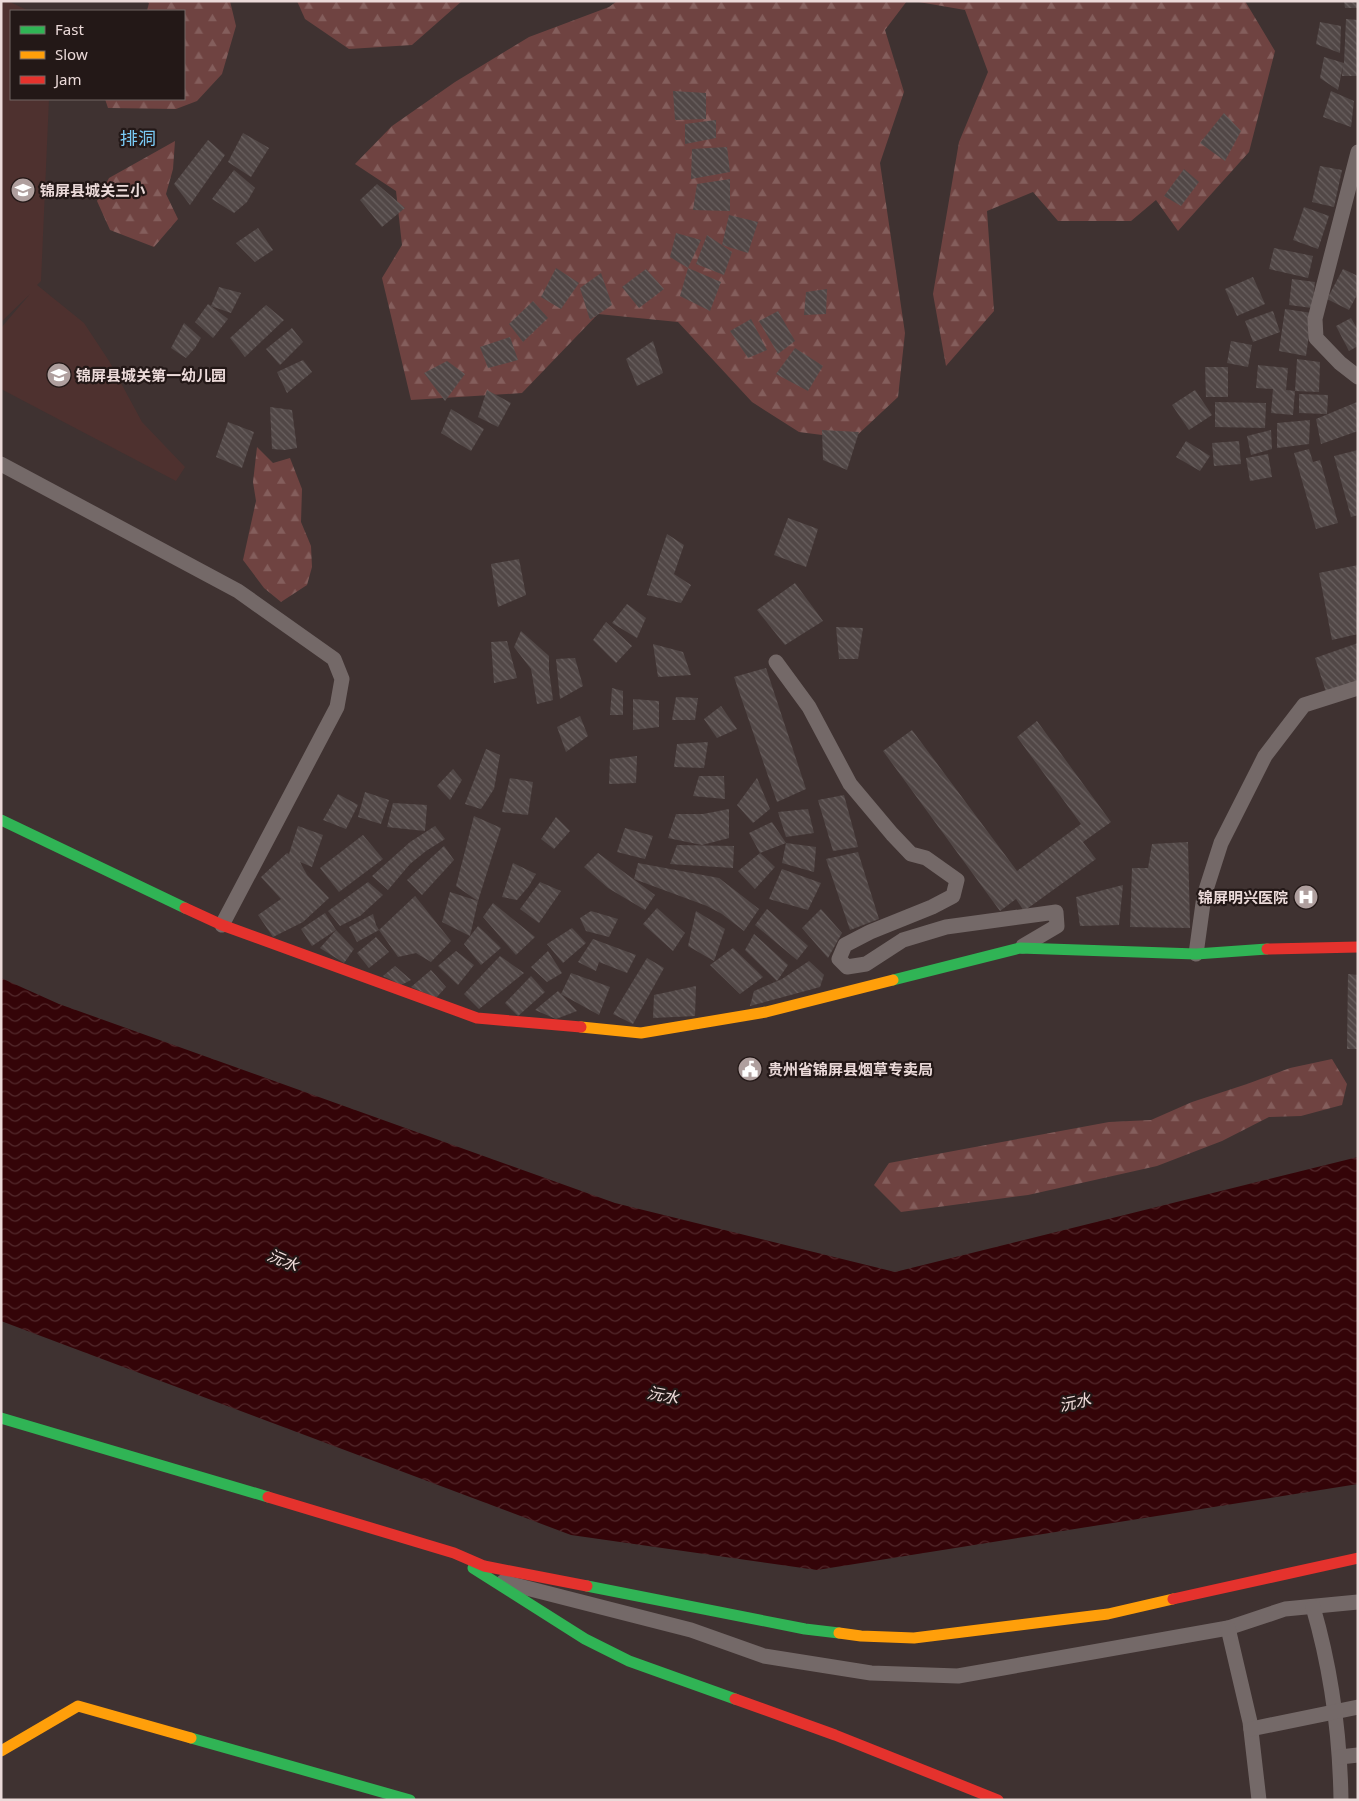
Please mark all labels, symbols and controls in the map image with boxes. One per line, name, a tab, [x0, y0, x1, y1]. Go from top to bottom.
legend	[10, 10, 185, 100]
text: Fast	[55, 19, 84, 39]
text: Slow	[55, 44, 88, 64]
text: Jam	[53, 69, 82, 89]
district label: 排洞	[120, 126, 156, 150]
school or university icon: 锦屏县城关三小	[10, 177, 36, 203]
place label: 锦屏县城关三小	[40, 180, 146, 200]
school or university icon: 锦屏县城关第一幼儿园	[46, 362, 72, 388]
place label: 锦屏县城关第一幼儿园	[76, 365, 226, 385]
hospital icon: 锦屏明兴医院	[1293, 884, 1319, 910]
place label: 锦屏明兴医院	[1198, 887, 1288, 907]
public building icon: 贵州省锦屏县烟草专卖局	[737, 1056, 763, 1082]
place label: 贵州省锦屏县烟草专卖局	[768, 1059, 933, 1079]
water label: 沅水	[264, 1244, 303, 1277]
water label: 沅水	[645, 1381, 682, 1409]
water label: 沅水	[1057, 1388, 1094, 1416]

